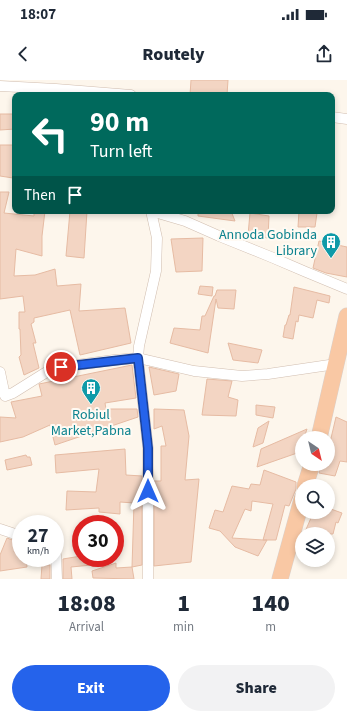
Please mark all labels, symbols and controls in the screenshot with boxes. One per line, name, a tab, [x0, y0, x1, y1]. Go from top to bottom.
text: 18:07	[20, 4, 56, 25]
text: Routely	[142, 42, 205, 67]
icon: back	[12, 43, 34, 65]
icon: share	[313, 43, 335, 65]
text: 90 m	[90, 102, 149, 142]
icon: left	[24, 108, 76, 160]
text: Turn left	[90, 139, 152, 164]
icon: arrive	[64, 184, 86, 206]
text: Then	[24, 185, 56, 206]
place label: Annoda Gobinda Library	[219, 225, 317, 261]
building icon: Annoda Gobinda Library	[320, 231, 342, 259]
pin	[44, 350, 78, 384]
icon: arrive	[50, 356, 72, 378]
building icon: Robiul Market,Pabna	[80, 377, 102, 405]
place label: Robiul Market,Pabna	[51, 405, 131, 441]
north arrow	[295, 431, 335, 471]
map controls	[295, 431, 335, 567]
position arrow	[127, 470, 169, 512]
button: search	[295, 479, 335, 519]
speed limit sign: 30	[72, 515, 124, 567]
text: 27	[27, 522, 49, 550]
button: layers	[295, 527, 335, 567]
text: km/h	[27, 544, 49, 558]
text: 18:08	[57, 586, 116, 621]
text: 1	[177, 586, 190, 621]
text: 140	[251, 586, 290, 621]
text: Arrival	[69, 618, 104, 636]
text: min	[173, 618, 194, 636]
text: m	[265, 618, 276, 636]
button: Exit	[12, 665, 170, 711]
button: Share	[178, 665, 335, 711]

